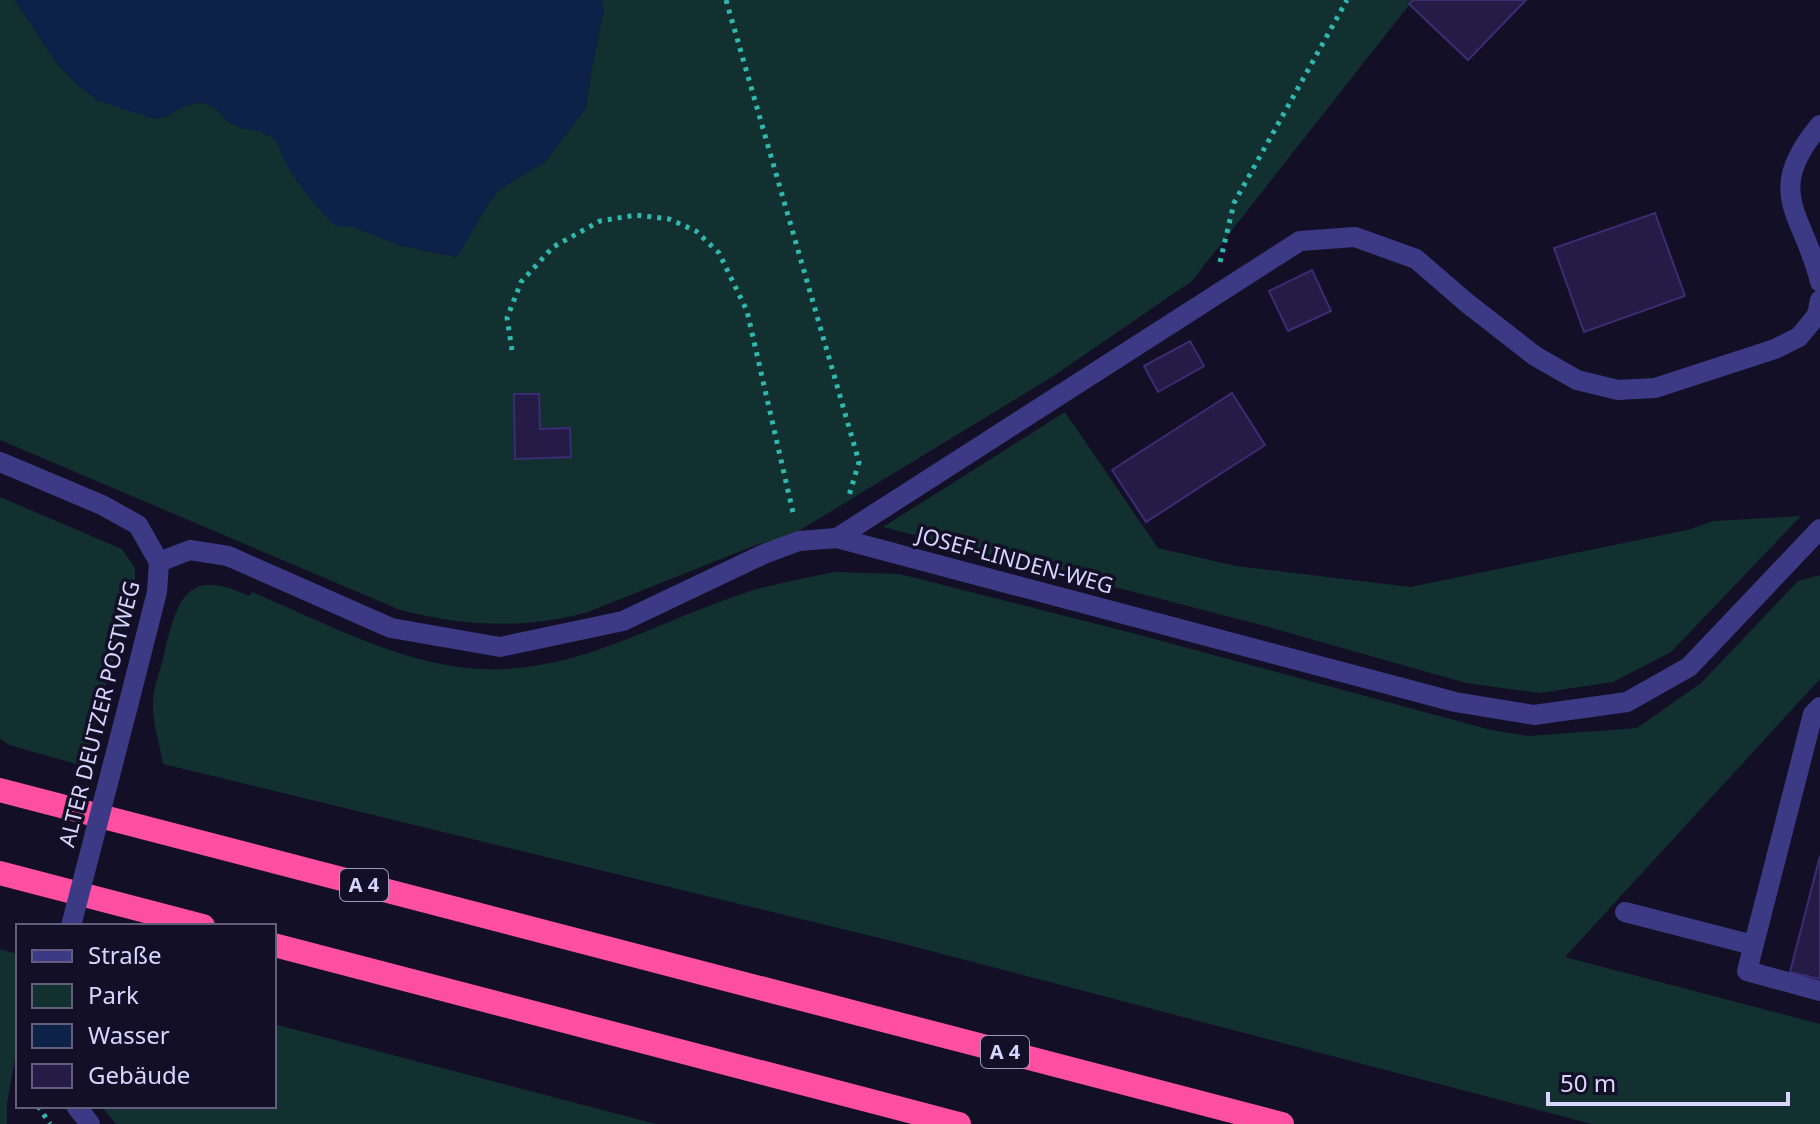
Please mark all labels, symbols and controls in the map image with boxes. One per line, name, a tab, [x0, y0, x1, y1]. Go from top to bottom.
street label: JOSEF-LINDEN-WEG	[912, 518, 1117, 600]
street label: ALTER DEUTZER POSTWEG	[50, 578, 146, 850]
road number: A 4	[340, 869, 388, 901]
legend	[16, 924, 276, 1108]
text: Straße	[88, 938, 161, 971]
text: Park	[88, 978, 139, 1011]
text: Wasser	[88, 1018, 170, 1051]
road number: A 4	[981, 1036, 1029, 1068]
scale bar	[1548, 1056, 1788, 1106]
text: Gebäude	[88, 1058, 190, 1091]
text: 50 m	[1560, 1066, 1616, 1099]

